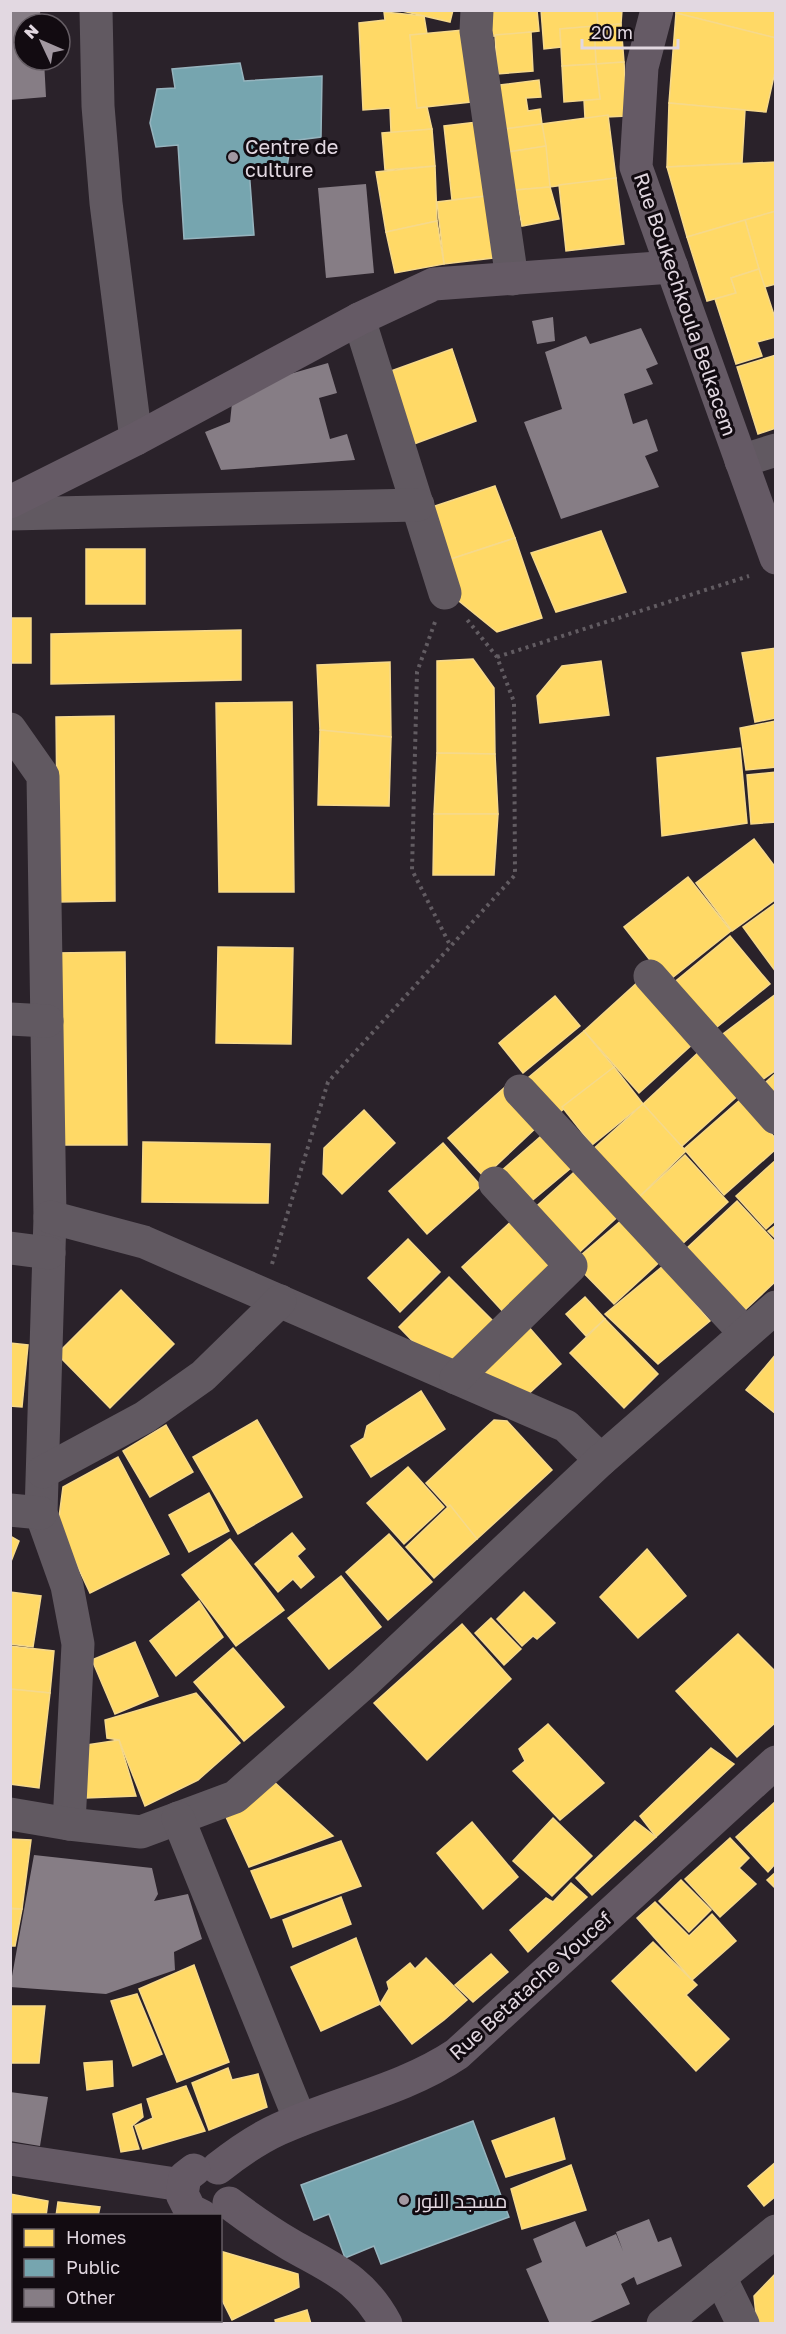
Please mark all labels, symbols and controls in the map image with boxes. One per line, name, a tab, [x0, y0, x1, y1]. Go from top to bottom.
north arrow	[12, 12, 72, 72]
scale bar	[582, 12, 678, 50]
text: N	[20, 20, 43, 43]
text: 20 m	[591, 21, 633, 43]
place label: Centre de culture	[245, 134, 338, 181]
marker: Centre de culture	[226, 150, 240, 164]
street label: Rue Boukechkoula Belkacem	[630, 169, 742, 439]
street label: Rue Betatache Youcef	[444, 1906, 616, 2064]
place label: مسجد النور	[415, 2188, 507, 2213]
marker: مسجد النور	[397, 2193, 411, 2207]
legend	[12, 2214, 222, 2322]
text: Homes	[66, 2226, 126, 2248]
text: Public	[66, 2256, 120, 2278]
text: Other	[66, 2286, 115, 2308]

